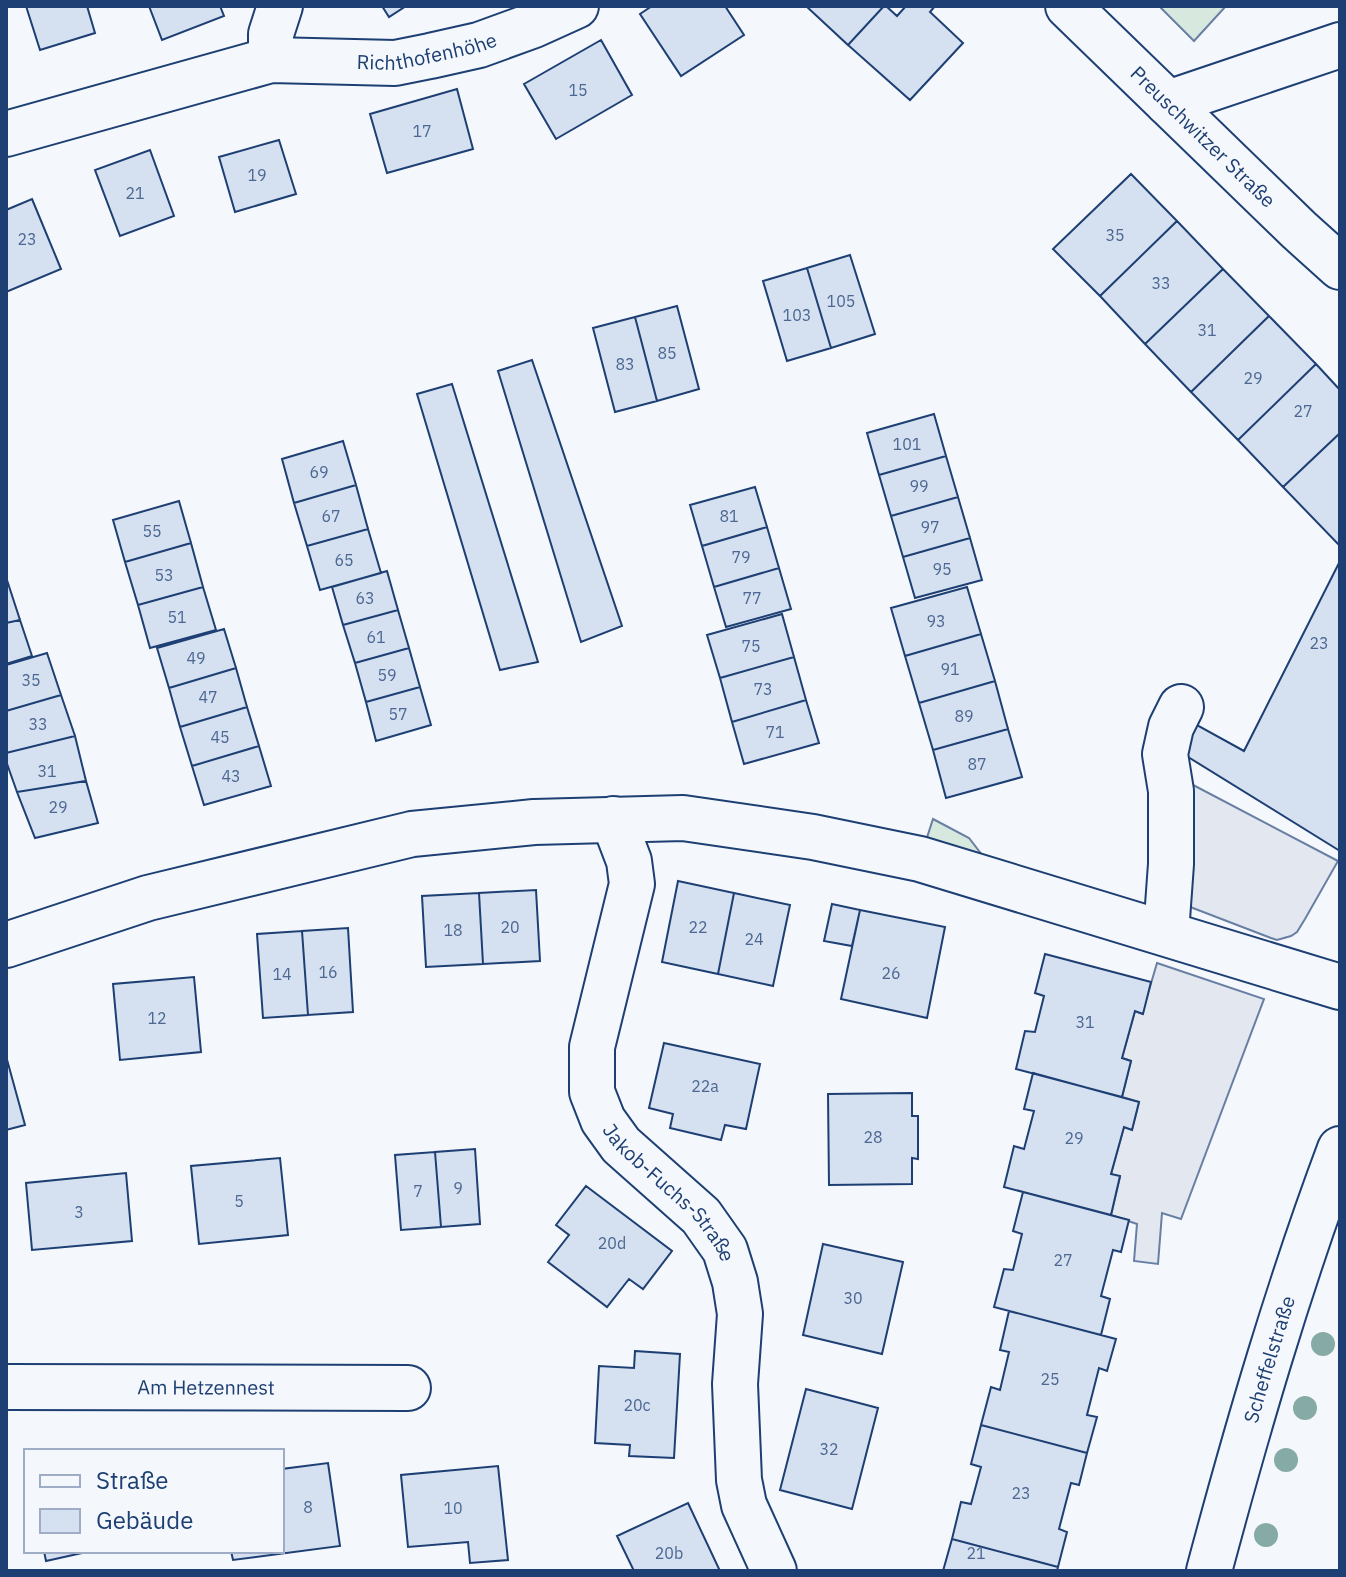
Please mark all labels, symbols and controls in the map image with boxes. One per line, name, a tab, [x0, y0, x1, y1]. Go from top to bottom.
street label: Richthofenhöhe	[356, 26, 501, 76]
street label: Preuschwitzer Straße	[1125, 60, 1282, 213]
house number: 15	[568, 80, 588, 100]
house number: 17	[412, 121, 432, 141]
house number: 19	[247, 165, 267, 185]
house number: 21	[125, 183, 145, 203]
house number: 35	[1105, 225, 1125, 245]
house number: 23	[17, 229, 37, 249]
house number: 33	[1151, 273, 1171, 293]
house number: 105	[827, 291, 855, 311]
house number: 103	[783, 305, 811, 325]
house number: 31	[1197, 320, 1217, 340]
house number: 85	[657, 343, 677, 363]
house number: 83	[615, 354, 635, 374]
house number: 29	[1243, 368, 1263, 388]
house number: 27	[1293, 401, 1313, 421]
house number: 101	[893, 434, 921, 454]
house number: 69	[309, 462, 329, 482]
house number: 99	[909, 476, 929, 496]
house number: 67	[321, 506, 341, 526]
house number: 81	[719, 506, 739, 526]
house number: 97	[920, 517, 940, 537]
house number: 55	[142, 521, 162, 541]
house number: 79	[731, 547, 751, 567]
house number: 65	[334, 550, 354, 570]
house number: 95	[932, 559, 952, 579]
house number: 53	[154, 565, 174, 585]
house number: 63	[355, 588, 375, 608]
house number: 77	[742, 588, 762, 608]
house number: 51	[167, 607, 187, 627]
house number: 93	[926, 611, 946, 631]
house number: 61	[366, 627, 386, 647]
house number: 23	[1309, 633, 1329, 653]
house number: 75	[741, 636, 761, 656]
house number: 49	[186, 648, 206, 668]
house number: 91	[940, 659, 960, 679]
house number: 59	[377, 665, 397, 685]
house number: 35	[21, 670, 41, 690]
house number: 73	[753, 679, 773, 699]
house number: 47	[198, 687, 218, 707]
house number: 57	[388, 704, 408, 724]
house number: 89	[954, 706, 974, 726]
house number: 33	[28, 714, 48, 734]
house number: 71	[765, 722, 785, 742]
house number: 45	[210, 727, 230, 747]
house number: 87	[967, 754, 987, 774]
house number: 31	[37, 761, 57, 781]
house number: 43	[221, 766, 241, 786]
house number: 29	[48, 797, 68, 817]
house number: 20	[500, 917, 520, 937]
house number: 22	[688, 917, 708, 937]
house number: 18	[443, 920, 463, 940]
house number: 24	[744, 929, 764, 949]
house number: 16	[318, 962, 338, 982]
house number: 26	[881, 963, 901, 983]
house number: 14	[272, 964, 292, 984]
house number: 12	[147, 1008, 167, 1028]
house number: 31	[1075, 1012, 1095, 1032]
house number: 22a	[691, 1076, 719, 1096]
street label: Jakob-Fuchs-Straße	[597, 1118, 742, 1265]
house number: 28	[863, 1127, 883, 1147]
house number: 29	[1064, 1128, 1084, 1148]
house number: 9	[453, 1178, 463, 1198]
house number: 7	[413, 1181, 423, 1201]
house number: 5	[234, 1191, 244, 1211]
house number: 3	[74, 1202, 84, 1222]
house number: 20d	[598, 1233, 626, 1253]
house number: 27	[1053, 1250, 1073, 1270]
house number: 30	[843, 1288, 863, 1308]
street label: Scheffelstraße	[1237, 1292, 1301, 1426]
house number: 25	[1040, 1369, 1060, 1389]
street label: Am Hetzennest	[137, 1373, 275, 1401]
house number: 20c	[623, 1395, 651, 1415]
house number: 32	[819, 1439, 839, 1459]
legend	[24, 1449, 284, 1553]
text: Straße	[96, 1464, 168, 1496]
house number: 23	[1011, 1483, 1031, 1503]
house number: 8	[303, 1497, 313, 1517]
house number: 10	[443, 1498, 463, 1518]
text: Gebäude	[96, 1504, 193, 1536]
house number: 20b	[655, 1543, 683, 1563]
house number: 21	[966, 1543, 986, 1563]

